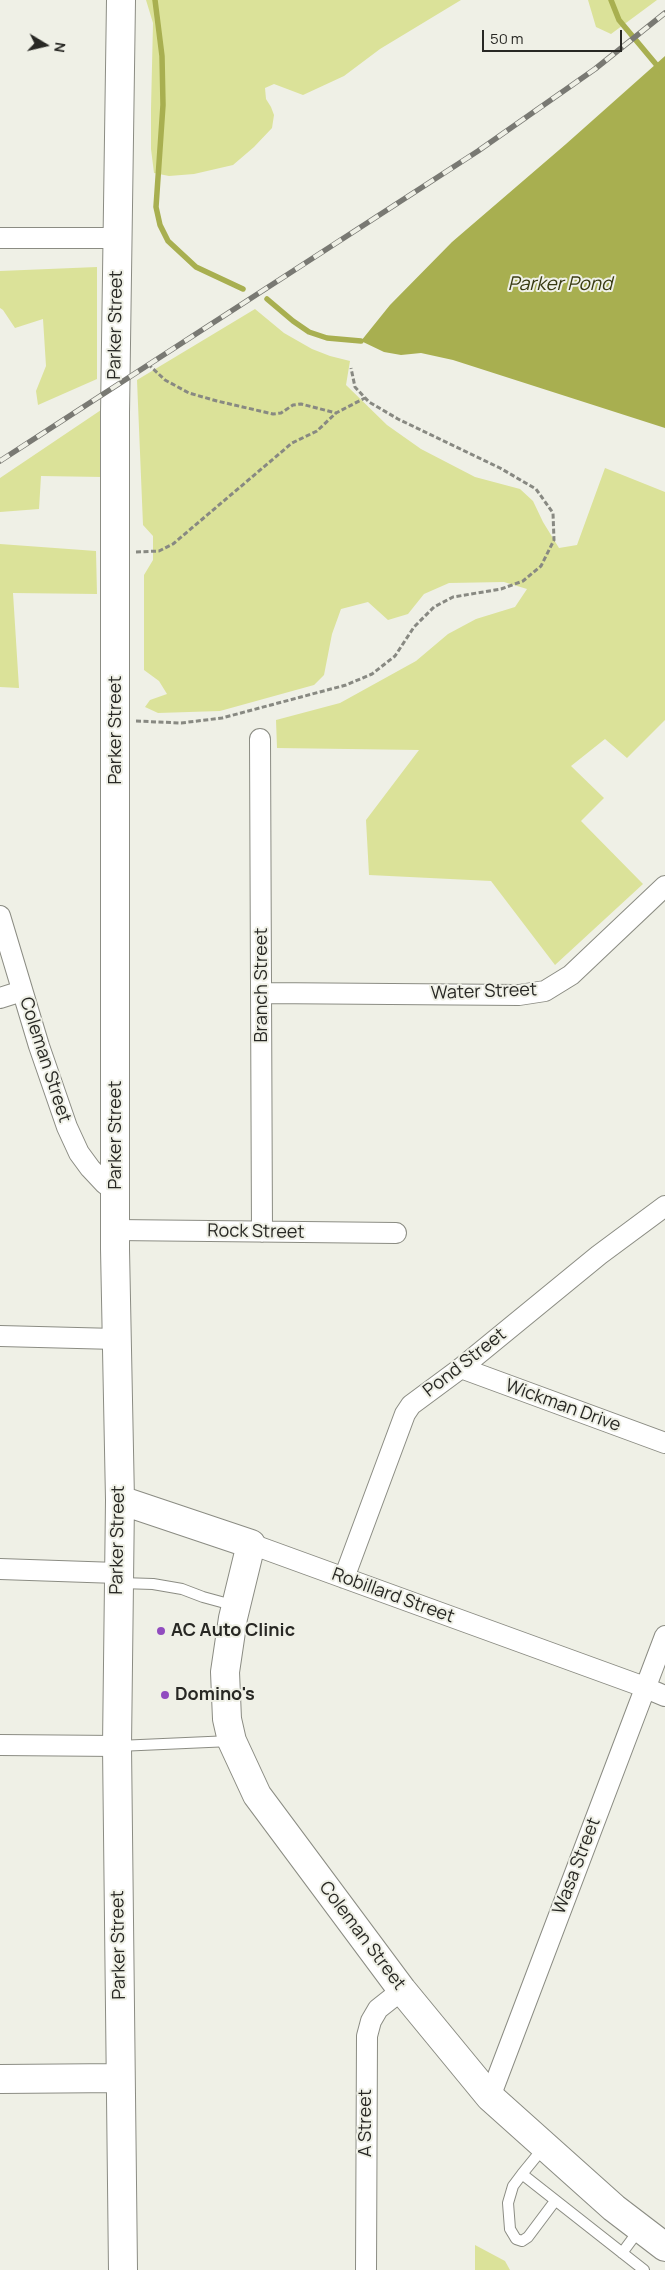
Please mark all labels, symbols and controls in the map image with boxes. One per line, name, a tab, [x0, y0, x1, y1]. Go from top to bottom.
north arrow	[20, 20, 70, 70]
scale bar	[485, 20, 625, 52]
text: 50 m	[490, 28, 524, 49]
text: N	[50, 41, 70, 54]
street label: Parker Street	[104, 270, 128, 380]
water label: Parker Pond	[508, 274, 612, 296]
street label: Parker Street	[105, 675, 127, 785]
street label: Branch Street	[251, 928, 273, 1042]
street label: Water Street	[430, 979, 538, 1005]
street label: Coleman Street	[15, 995, 75, 1125]
street label: Parker Street	[105, 1080, 127, 1190]
street label: Rock Street	[207, 1220, 305, 1244]
street label: Pond Street	[419, 1324, 511, 1402]
street label: Wickman Drive	[502, 1375, 624, 1437]
street label: Parker Street	[106, 1485, 130, 1595]
street label: Robillard Street	[329, 1564, 457, 1628]
place label: AC Auto Clinic	[171, 1620, 295, 1642]
marker: AC Auto Clinic	[155, 1625, 167, 1637]
place label: Domino's	[175, 1684, 255, 1706]
marker: Domino's	[159, 1689, 171, 1701]
street label: Wasa Street	[549, 1815, 605, 1917]
street label: Coleman Street	[314, 1877, 410, 1995]
street label: Parker Street	[107, 1890, 131, 2000]
street label: A Street	[355, 2089, 377, 2157]

